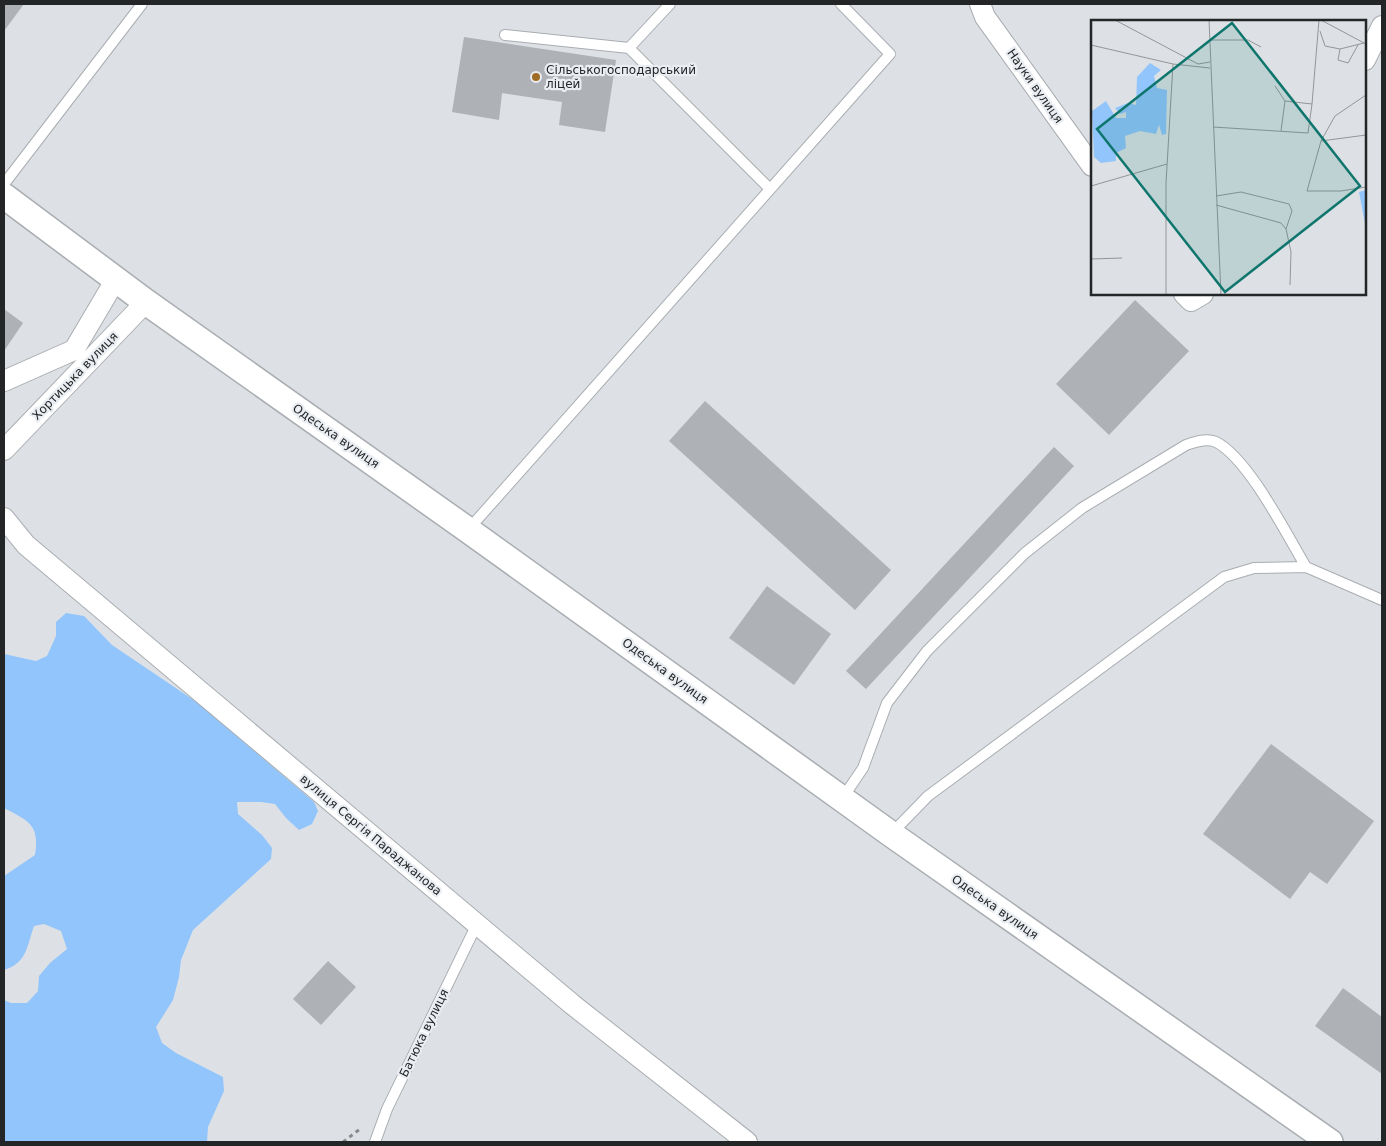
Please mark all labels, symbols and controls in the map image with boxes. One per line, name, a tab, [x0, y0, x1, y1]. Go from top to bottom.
inset map	[1091, 20, 1366, 295]
street label: Науки вулиця	[1004, 46, 1066, 126]
place label: Сільськогосподарський ліцей	[546, 63, 696, 91]
marker: Сільськогосподарський ліцей	[530, 71, 542, 83]
street label: Хортицька вулиця	[29, 329, 121, 423]
street label: Одеська вулиця	[290, 401, 382, 471]
street label: Одеська вулиця	[620, 635, 710, 707]
street label: вулиця Сергія Параджанова	[297, 772, 445, 898]
street label: Одеська вулиця	[949, 872, 1041, 942]
street label: Батюка вулиця	[397, 987, 451, 1079]

